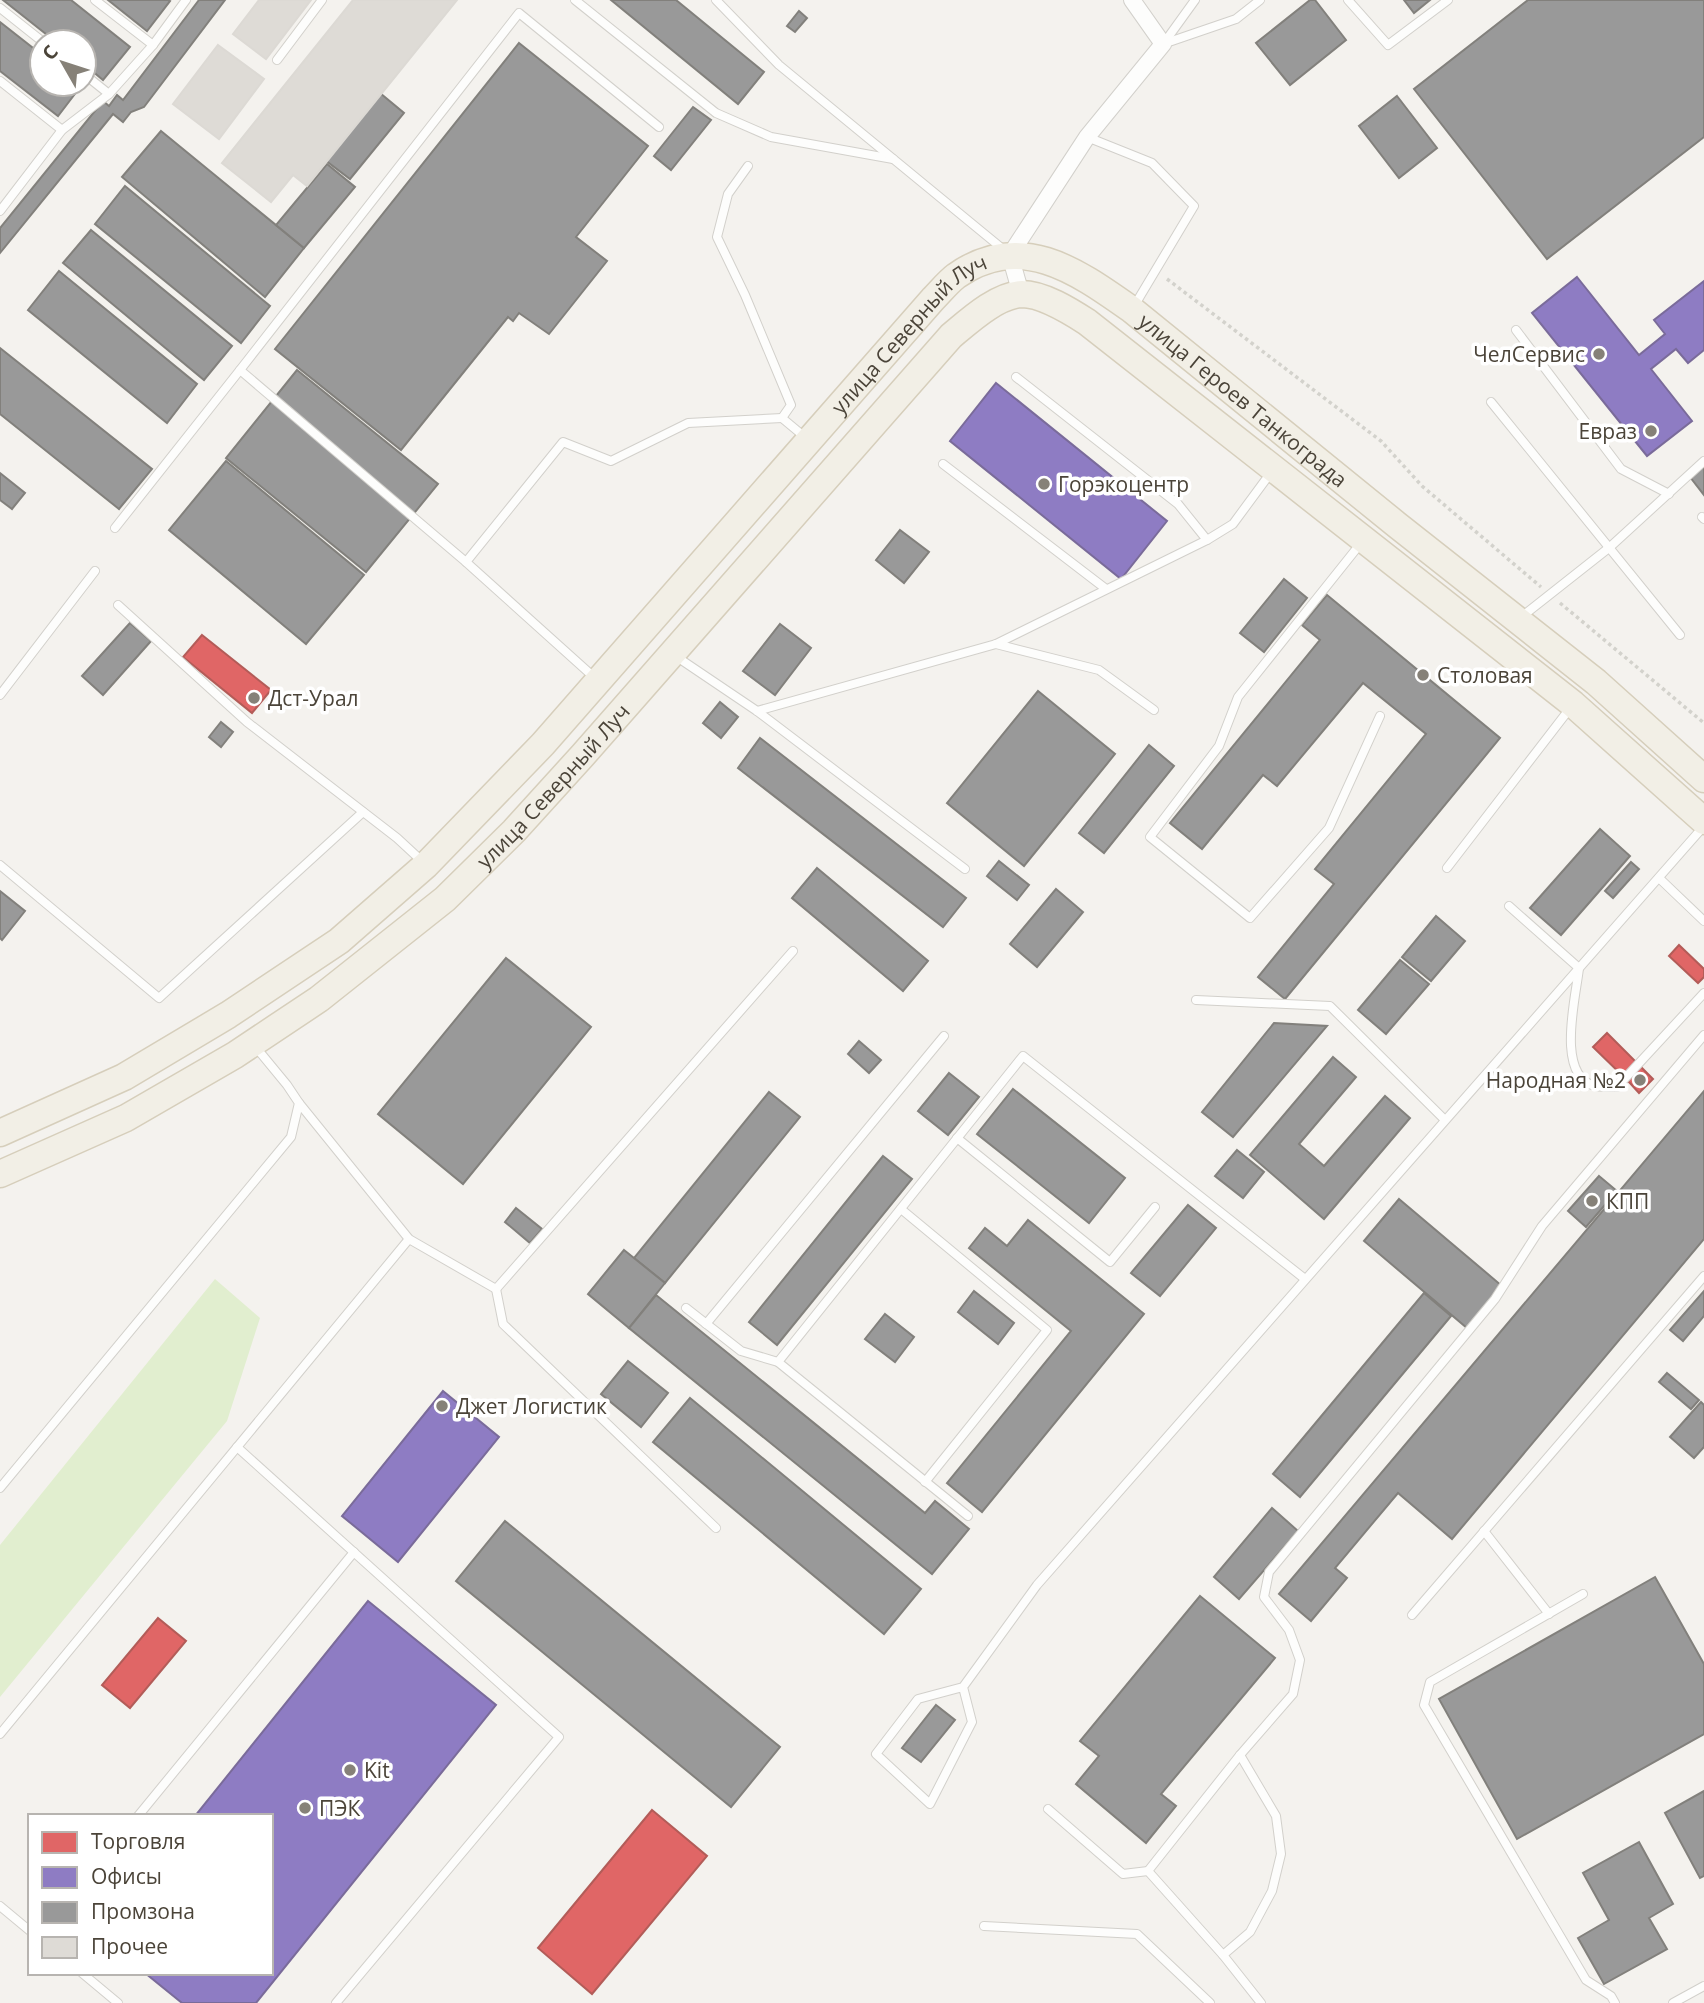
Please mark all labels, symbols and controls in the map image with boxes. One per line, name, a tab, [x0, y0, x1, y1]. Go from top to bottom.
north arrow	[28, 28, 98, 98]
text: С	[36, 39, 64, 65]
street label: улица Северный Луч	[825, 247, 991, 420]
street label: улица Героев Танкограда	[1133, 307, 1353, 493]
place label: ЧелСервис	[1473, 340, 1585, 368]
marker: ЧелСервис	[1591, 346, 1607, 362]
place label: Евраз	[1579, 417, 1637, 445]
marker: Евраз	[1643, 423, 1659, 439]
place label: Горэкоцентр	[1058, 470, 1189, 498]
marker: Горэкоцентр	[1036, 476, 1052, 492]
place label: Столовая	[1437, 661, 1533, 689]
marker: Столовая	[1415, 667, 1431, 683]
place label: Дст-Урал	[268, 684, 359, 712]
marker: Дст-Урал	[246, 690, 262, 706]
street label: улица Северный Луч	[470, 698, 636, 874]
place label: Народная №2	[1486, 1066, 1626, 1094]
marker: Народная №2	[1632, 1072, 1648, 1088]
place label: КПП	[1606, 1187, 1649, 1215]
marker: КПП	[1584, 1193, 1600, 1209]
place label: Джет Логистик	[456, 1392, 607, 1420]
marker: Джет Логистик	[434, 1398, 450, 1414]
place label: Kit	[364, 1756, 390, 1784]
marker: Kit	[342, 1762, 358, 1778]
place label: ПЭК	[319, 1794, 361, 1822]
marker: ПЭК	[297, 1800, 313, 1816]
legend	[28, 1814, 273, 1975]
text: Торговля	[91, 1827, 185, 1855]
text: Офисы	[91, 1862, 162, 1890]
text: Промзона	[91, 1897, 195, 1925]
text: Прочее	[91, 1932, 168, 1960]

